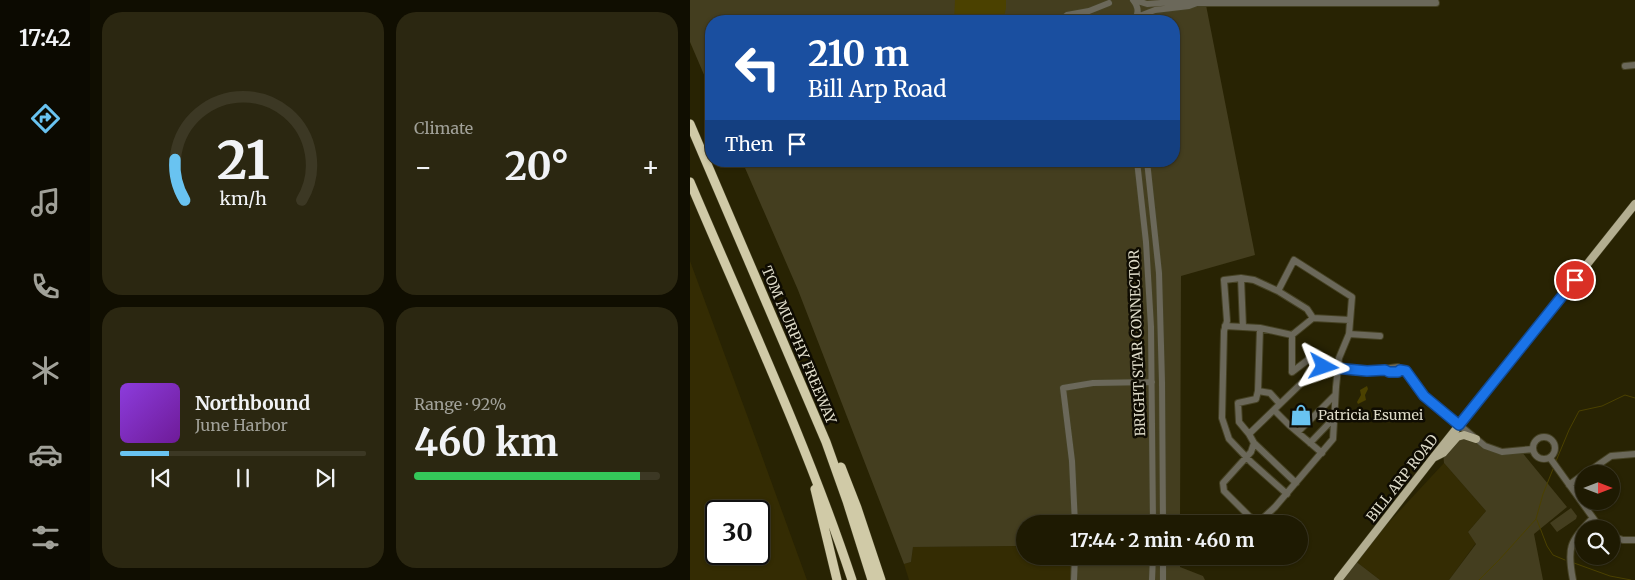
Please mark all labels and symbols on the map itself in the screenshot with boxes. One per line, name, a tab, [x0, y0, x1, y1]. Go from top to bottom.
street label: BRIGHT STAR CONNECTOR	[1125, 249, 1149, 437]
pin	[1554, 259, 1596, 301]
street label: TOM MURPHY FREEWAY	[758, 263, 841, 428]
position arrow	[1297, 340, 1349, 392]
shop icon: Patricia Esumei	[1288, 402, 1314, 428]
place label: Patricia Esumei	[1318, 406, 1424, 424]
street label: BILL ARP ROAD	[1362, 430, 1442, 526]
north arrow	[1575, 465, 1620, 510]
speed limit sign: 30	[705, 500, 770, 565]

